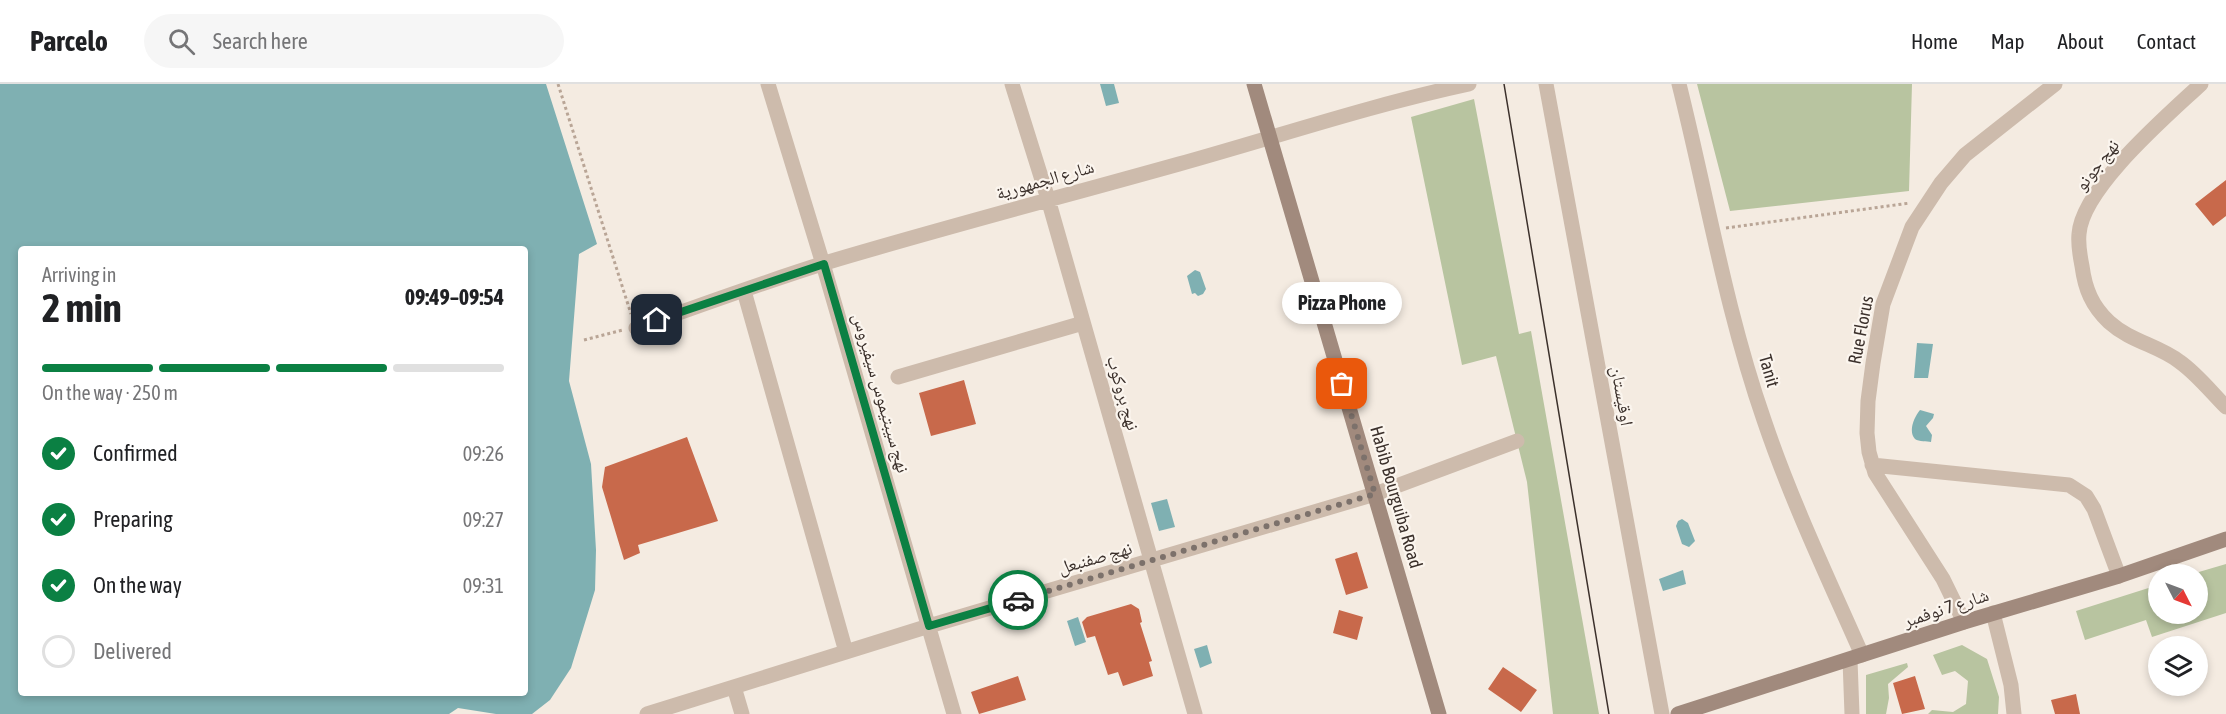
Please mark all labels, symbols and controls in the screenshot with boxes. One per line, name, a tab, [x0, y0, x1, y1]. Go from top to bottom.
search box	[144, 14, 564, 68]
text: Parcelo	[30, 25, 108, 57]
icon: search	[165, 25, 198, 58]
text: Search here	[213, 28, 308, 54]
text: Home	[1911, 29, 1958, 53]
text: Map	[1991, 29, 2025, 53]
text: About	[2058, 29, 2104, 53]
text: Contact	[2137, 29, 2196, 53]
street label: نهج جونو	[2070, 135, 2125, 196]
street label: شارع الجمهورية	[994, 156, 1096, 204]
text: Arriving in	[42, 263, 116, 286]
callout: Pizza Phone	[1282, 282, 1402, 324]
text: 09:49–09:54	[405, 284, 504, 310]
text: 2 min	[42, 286, 122, 330]
text: Pizza Phone	[1298, 291, 1386, 314]
pin	[631, 294, 682, 345]
street label: Rue Florus	[1844, 294, 1877, 366]
icon: home	[640, 303, 673, 336]
street label: نهج سيبتيموس سيفيروس	[847, 311, 914, 476]
street label: Tanit	[1755, 352, 1784, 390]
street label: نهج بروكوب	[1101, 353, 1144, 433]
pin	[1316, 358, 1367, 409]
street label: اوقيستان	[1606, 364, 1638, 428]
icon: bag	[1325, 367, 1358, 400]
text: On the way · 250 m	[42, 381, 178, 404]
street label: Habib Bourguiba Road	[1366, 423, 1427, 571]
icon: check	[42, 437, 75, 470]
text: Confirmed	[93, 440, 178, 466]
text: 09:26	[463, 442, 504, 465]
icon: check	[42, 503, 75, 536]
text: Preparing	[93, 506, 173, 532]
text: 09:27	[463, 508, 504, 531]
street label: نهج صفنبعل	[1055, 537, 1135, 580]
north arrow	[2148, 564, 2208, 624]
map controls	[2148, 564, 2208, 696]
icon: check	[42, 569, 75, 602]
courier	[988, 570, 1048, 630]
text: On the way	[93, 572, 182, 598]
text: 09:31	[463, 574, 504, 597]
icon: car	[1002, 584, 1035, 617]
street label: شارع 7 نوفمبر	[1900, 584, 1991, 632]
button: layers	[2148, 636, 2208, 696]
text: Delivered	[93, 638, 172, 664]

